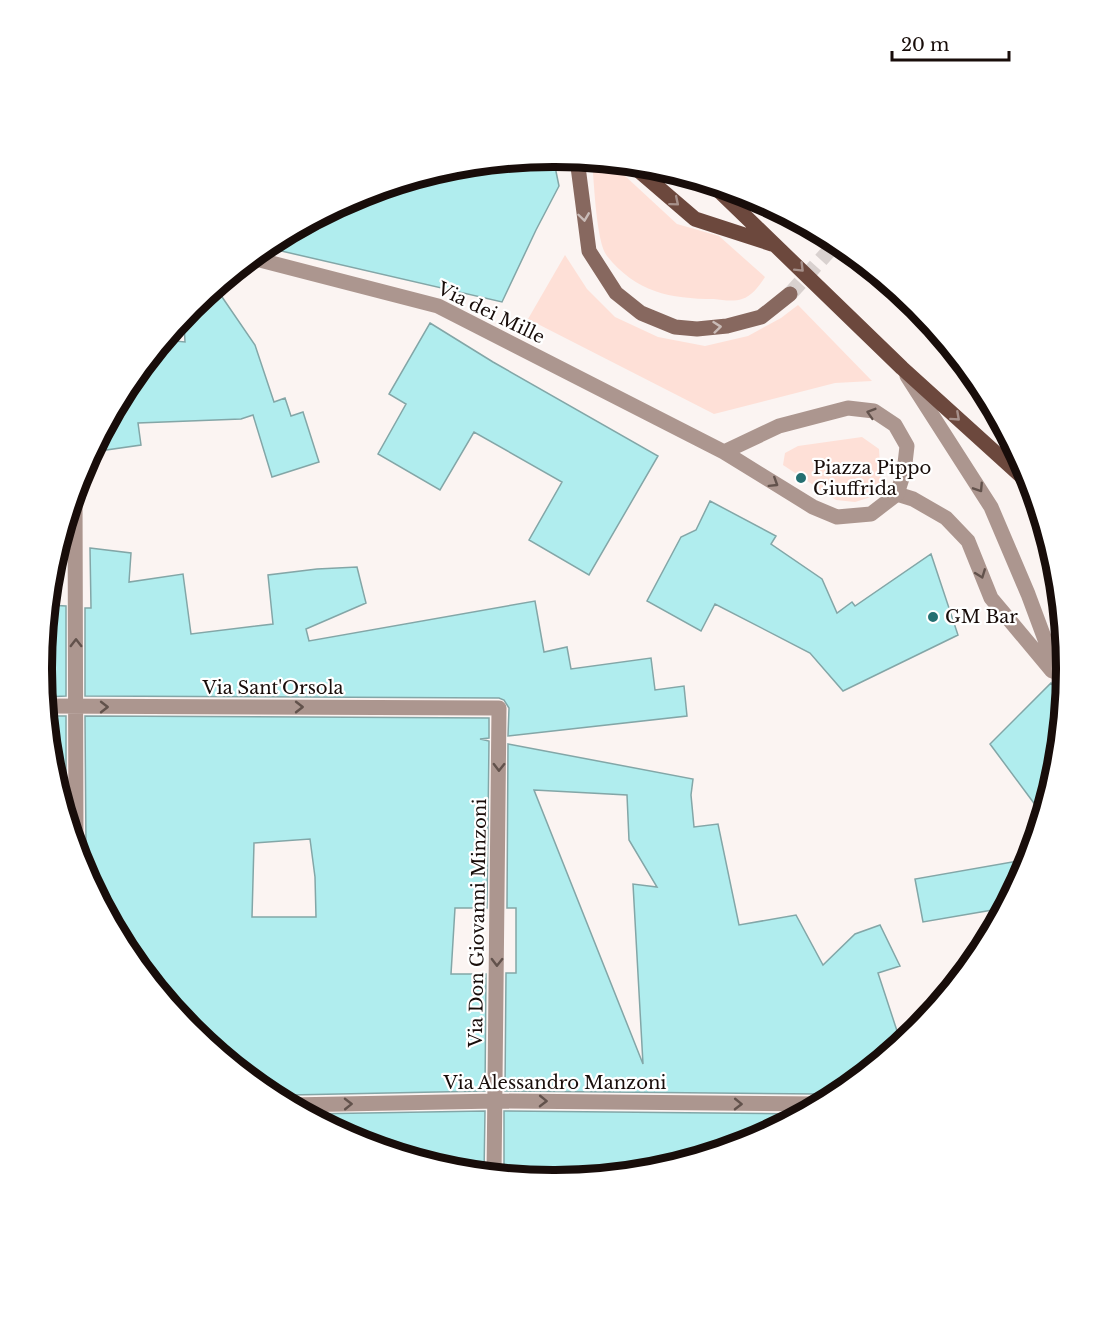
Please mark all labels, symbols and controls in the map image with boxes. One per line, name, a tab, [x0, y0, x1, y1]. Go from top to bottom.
scale bar	[892, 24, 1009, 62]
text: 20 m	[901, 34, 949, 56]
one-way arrow	[668, 195, 679, 206]
one-way arrow	[578, 212, 590, 221]
one-way arrow	[792, 260, 803, 271]
street label: Via dei Mille	[433, 277, 548, 348]
one-way arrow	[712, 321, 721, 334]
one-way arrow	[866, 408, 877, 420]
one-way arrow	[949, 410, 959, 421]
place label: Piazza Pippo Giuffrida	[813, 457, 931, 500]
marker: Piazza Pippo Giuffrida	[794, 471, 808, 485]
one-way arrow	[767, 476, 778, 487]
one-way arrow	[971, 482, 983, 492]
one-way arrow	[974, 567, 986, 578]
place label: GM Bar	[945, 606, 1018, 628]
marker: GM Bar	[926, 610, 940, 624]
one-way arrow	[70, 638, 82, 647]
street label: Via Sant'Orsola	[202, 677, 343, 699]
one-way arrow	[100, 701, 109, 713]
one-way arrow	[295, 701, 304, 713]
one-way arrow	[493, 762, 505, 771]
street label: Via Don Giovanni Minzoni	[465, 798, 491, 1049]
one-way arrow	[491, 957, 503, 966]
street label: Via Alessandro Manzoni	[443, 1072, 666, 1094]
one-way arrow	[539, 1095, 548, 1108]
one-way arrow	[734, 1097, 743, 1110]
one-way arrow	[344, 1098, 353, 1110]

